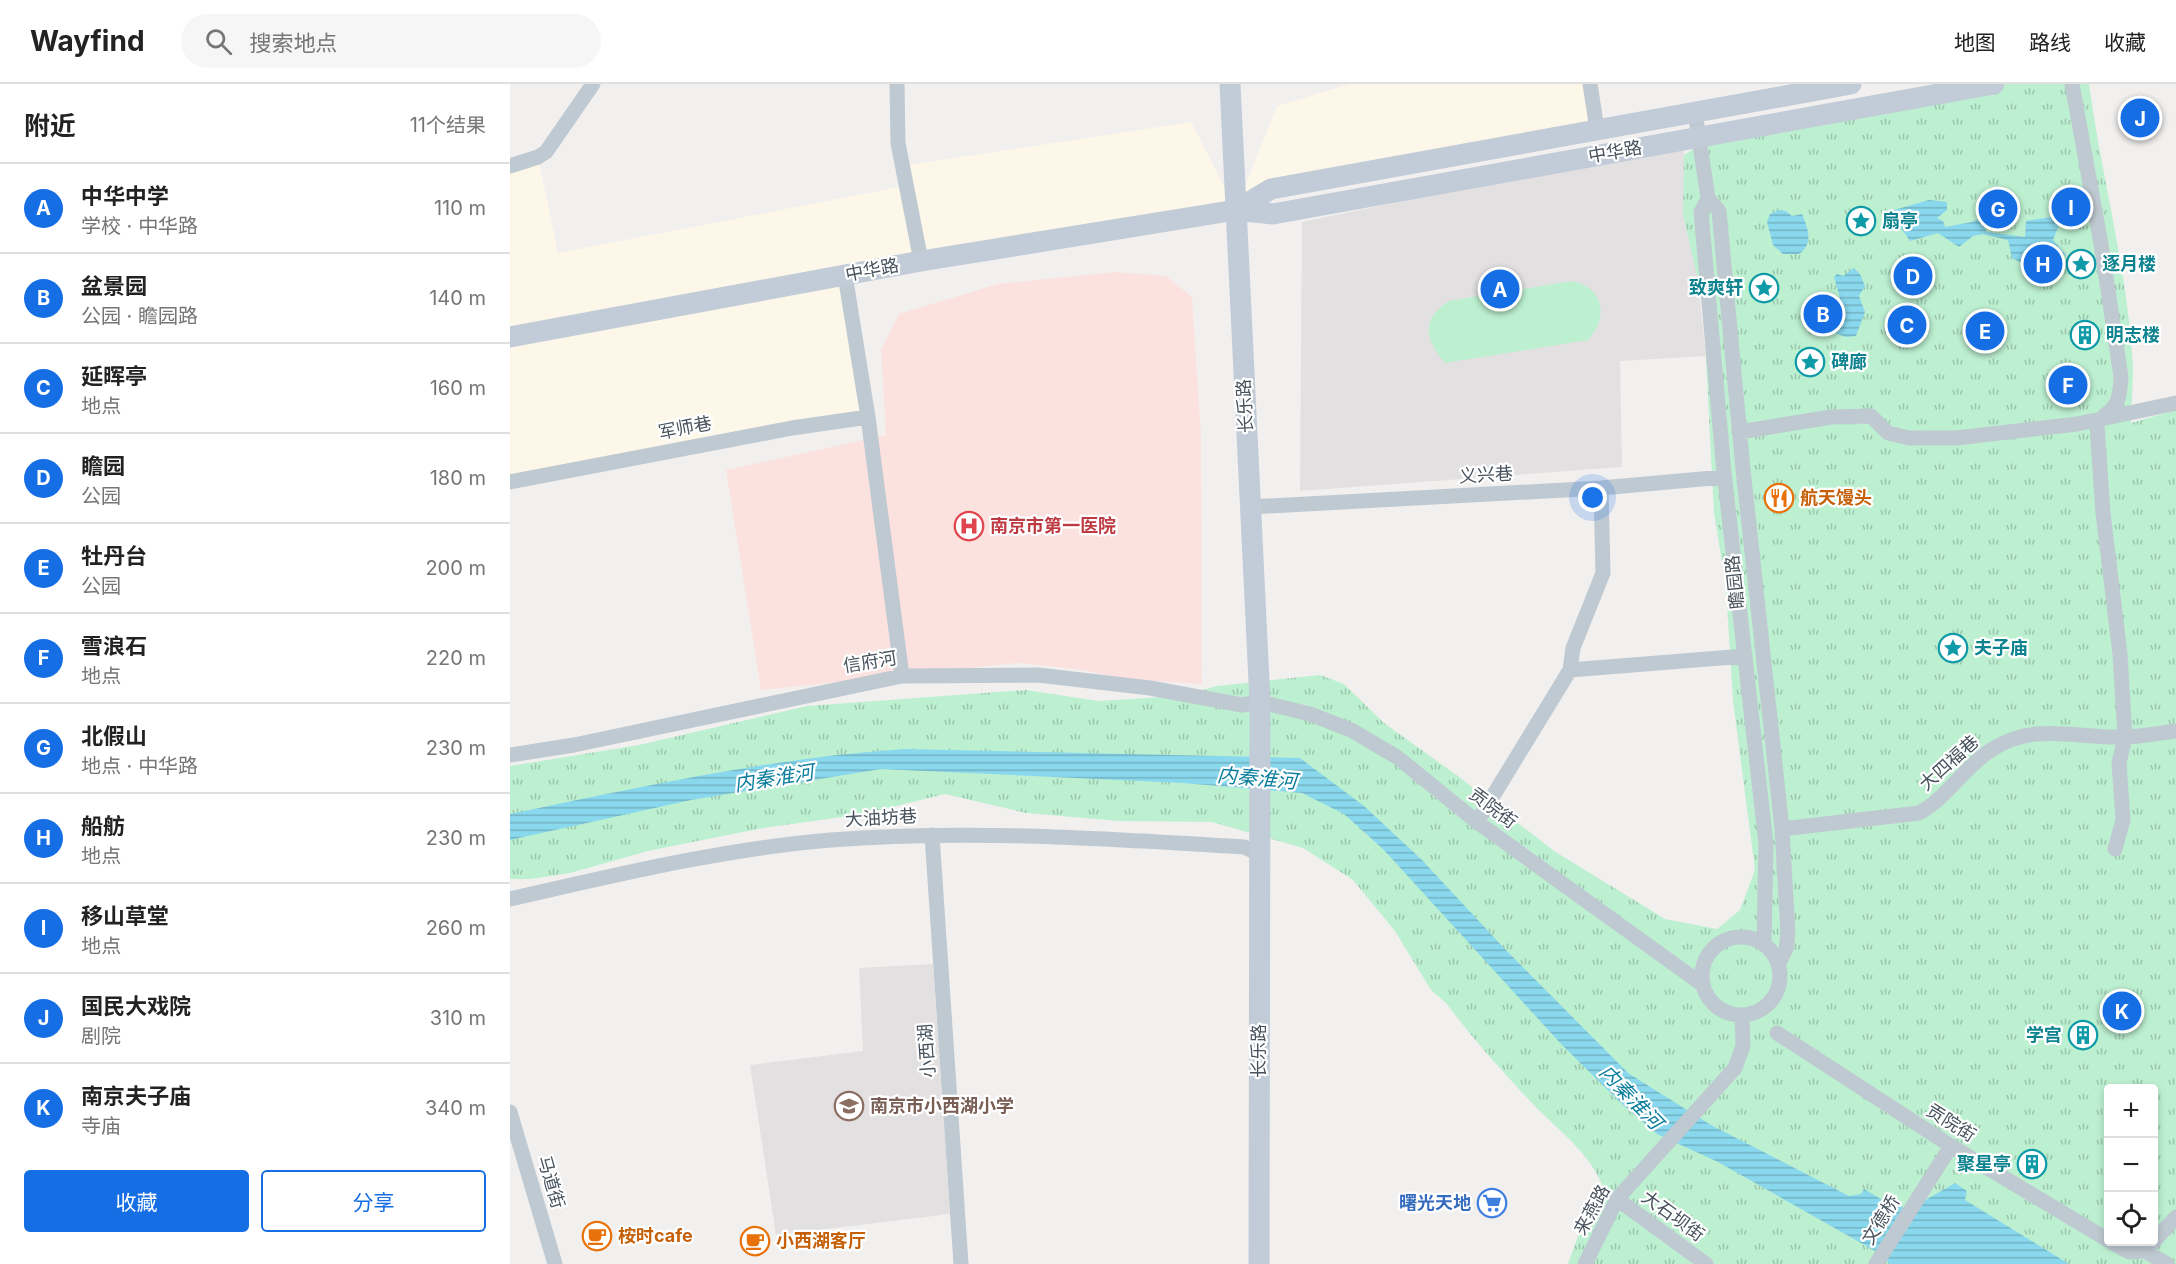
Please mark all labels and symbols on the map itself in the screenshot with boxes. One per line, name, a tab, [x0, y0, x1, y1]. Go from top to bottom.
pin: J	[2120, 96, 2160, 141]
street label: 中华路	[1587, 136, 1643, 167]
pin: I	[2052, 184, 2090, 230]
pin: G	[1978, 186, 2018, 232]
place icon: 扇亭	[1845, 205, 1877, 237]
place label: 扇亭	[1882, 210, 1918, 231]
pin: H	[2024, 242, 2062, 286]
place icon: 逐月楼	[2065, 248, 2097, 280]
place label: 逐月楼	[2102, 253, 2156, 274]
street label: 中华路	[843, 254, 900, 285]
pin: D	[1894, 254, 1932, 298]
pin: A	[1480, 266, 1520, 312]
place icon: 致爽轩	[1748, 272, 1780, 304]
place label: 致爽轩	[1689, 277, 1743, 298]
pin: B	[1804, 292, 1842, 336]
pin: C	[1888, 302, 1926, 348]
pin: E	[1966, 308, 2004, 354]
building icon: 明志楼	[2069, 319, 2101, 351]
place label: 明志楼	[2106, 324, 2160, 345]
place icon: 碑廊	[1794, 346, 1826, 378]
place label: 碑廊	[1831, 351, 1867, 372]
pin: F	[2048, 362, 2088, 408]
street label: 长乐路	[1233, 379, 1256, 434]
street label: 军师巷	[656, 412, 713, 443]
street label: 义兴巷	[1458, 463, 1513, 486]
restaurant icon: 航天馒头	[1763, 482, 1795, 514]
your location	[1578, 483, 1607, 512]
place label: 航天馒头	[1800, 487, 1872, 508]
hospital icon: 南京市第一医院	[953, 510, 985, 542]
place label: 南京市第一医院	[990, 515, 1116, 536]
street label: 瞻园路	[1721, 554, 1748, 610]
place icon: 夫子庙	[1937, 632, 1969, 664]
place label: 夫子庙	[1974, 637, 2028, 658]
street label: 信府河	[842, 647, 898, 676]
street label: 大四福巷	[1915, 731, 1982, 795]
water label: 内秦淮河	[733, 759, 819, 796]
water label: 内秦淮河	[1216, 763, 1302, 794]
street label: 贡院街	[1465, 783, 1521, 832]
street label: 大油坊巷	[844, 805, 917, 830]
pin: K	[2102, 988, 2142, 1034]
building icon: 学宫	[2067, 1019, 2099, 1051]
street label: 小西湖	[914, 1023, 939, 1079]
street label: 长乐路	[1248, 1024, 1269, 1078]
place label: 学宫	[2026, 1024, 2062, 1045]
water label: 内秦淮河	[1595, 1060, 1670, 1137]
school or university icon: 南京市小西湖小学	[833, 1090, 865, 1122]
place label: 南京市小西湖小学	[870, 1095, 1014, 1116]
street label: 贡院街	[1923, 1099, 1980, 1146]
building icon: 聚星亭	[2016, 1148, 2048, 1180]
street label: 马道街	[534, 1153, 569, 1211]
place label: 聚星亭	[1957, 1153, 2011, 1174]
street label: 来燕路	[1569, 1181, 1614, 1238]
street label: 大石坝街	[1638, 1186, 1709, 1245]
supermarket icon: 曙光天地	[1476, 1187, 1508, 1219]
street label: 文德桥	[1857, 1191, 1904, 1248]
place label: 曙光天地	[1399, 1192, 1471, 1213]
cafe icon: 桉时cafe	[581, 1220, 613, 1252]
place label: 桉时cafe	[618, 1225, 693, 1246]
cafe icon: 小西湖客厅	[739, 1225, 771, 1257]
place label: 小西湖客厅	[776, 1230, 866, 1251]

